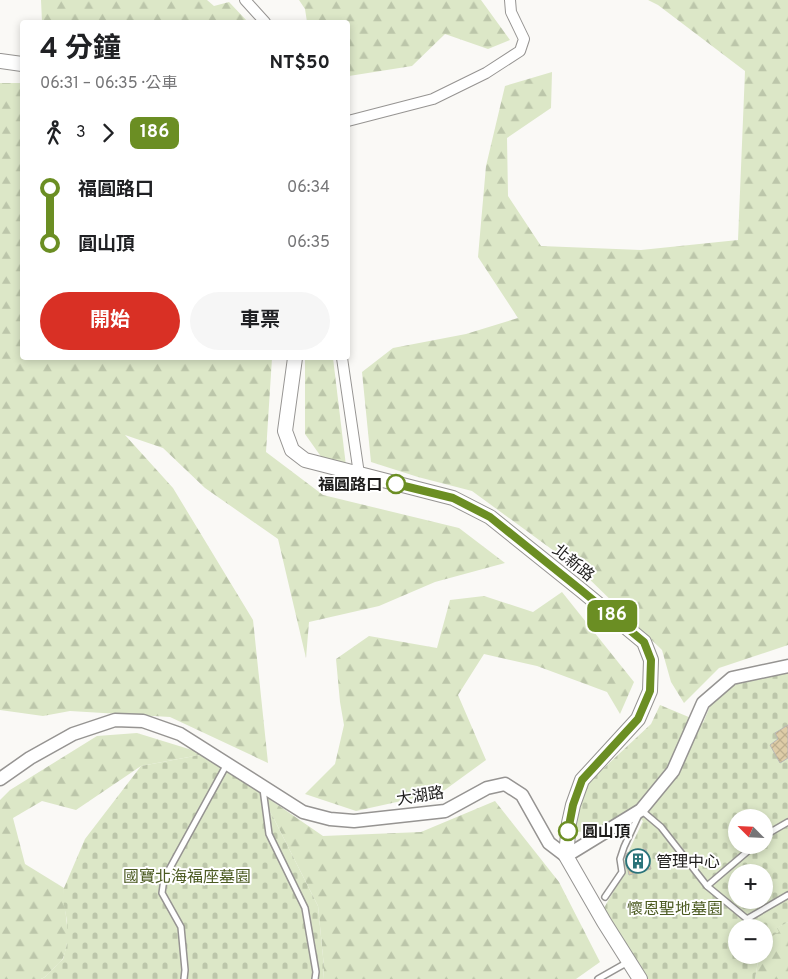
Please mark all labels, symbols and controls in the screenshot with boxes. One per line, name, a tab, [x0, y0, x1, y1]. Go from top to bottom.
text: 4 分鐘	[40, 32, 121, 68]
text: NT$50	[269, 51, 330, 75]
text: 06:31 – 06:35 · 公車	[40, 74, 177, 94]
icon: walk	[40, 119, 68, 147]
icon: forward	[94, 119, 122, 147]
text: 186	[140, 121, 169, 144]
text: 3	[76, 123, 86, 143]
text: 福圓路口	[78, 178, 154, 202]
text: 06:34	[287, 178, 330, 198]
text: 圓山頂	[78, 233, 135, 257]
text: 06:35	[287, 233, 330, 253]
button: 開始	[40, 292, 180, 350]
button: 車票	[190, 292, 330, 350]
marker: 福圓路口	[386, 474, 406, 494]
place label: 福圓路口	[318, 476, 382, 496]
street label: 北新路	[548, 541, 598, 586]
line badge: 186	[583, 600, 641, 632]
text: 186	[597, 604, 627, 627]
street label: 大湖路	[395, 783, 446, 811]
north arrow	[728, 809, 772, 854]
map controls	[728, 809, 773, 964]
marker: 圓山頂	[558, 821, 578, 841]
place label: 圓山頂	[582, 823, 631, 843]
building icon: 管理中心	[625, 848, 651, 874]
place label: 管理中心	[656, 853, 720, 873]
button: +	[728, 864, 773, 909]
park label: 國寶北海福座墓園	[123, 867, 251, 888]
park label: 懷恩聖地墓園	[627, 900, 723, 920]
button: −	[728, 919, 773, 964]

